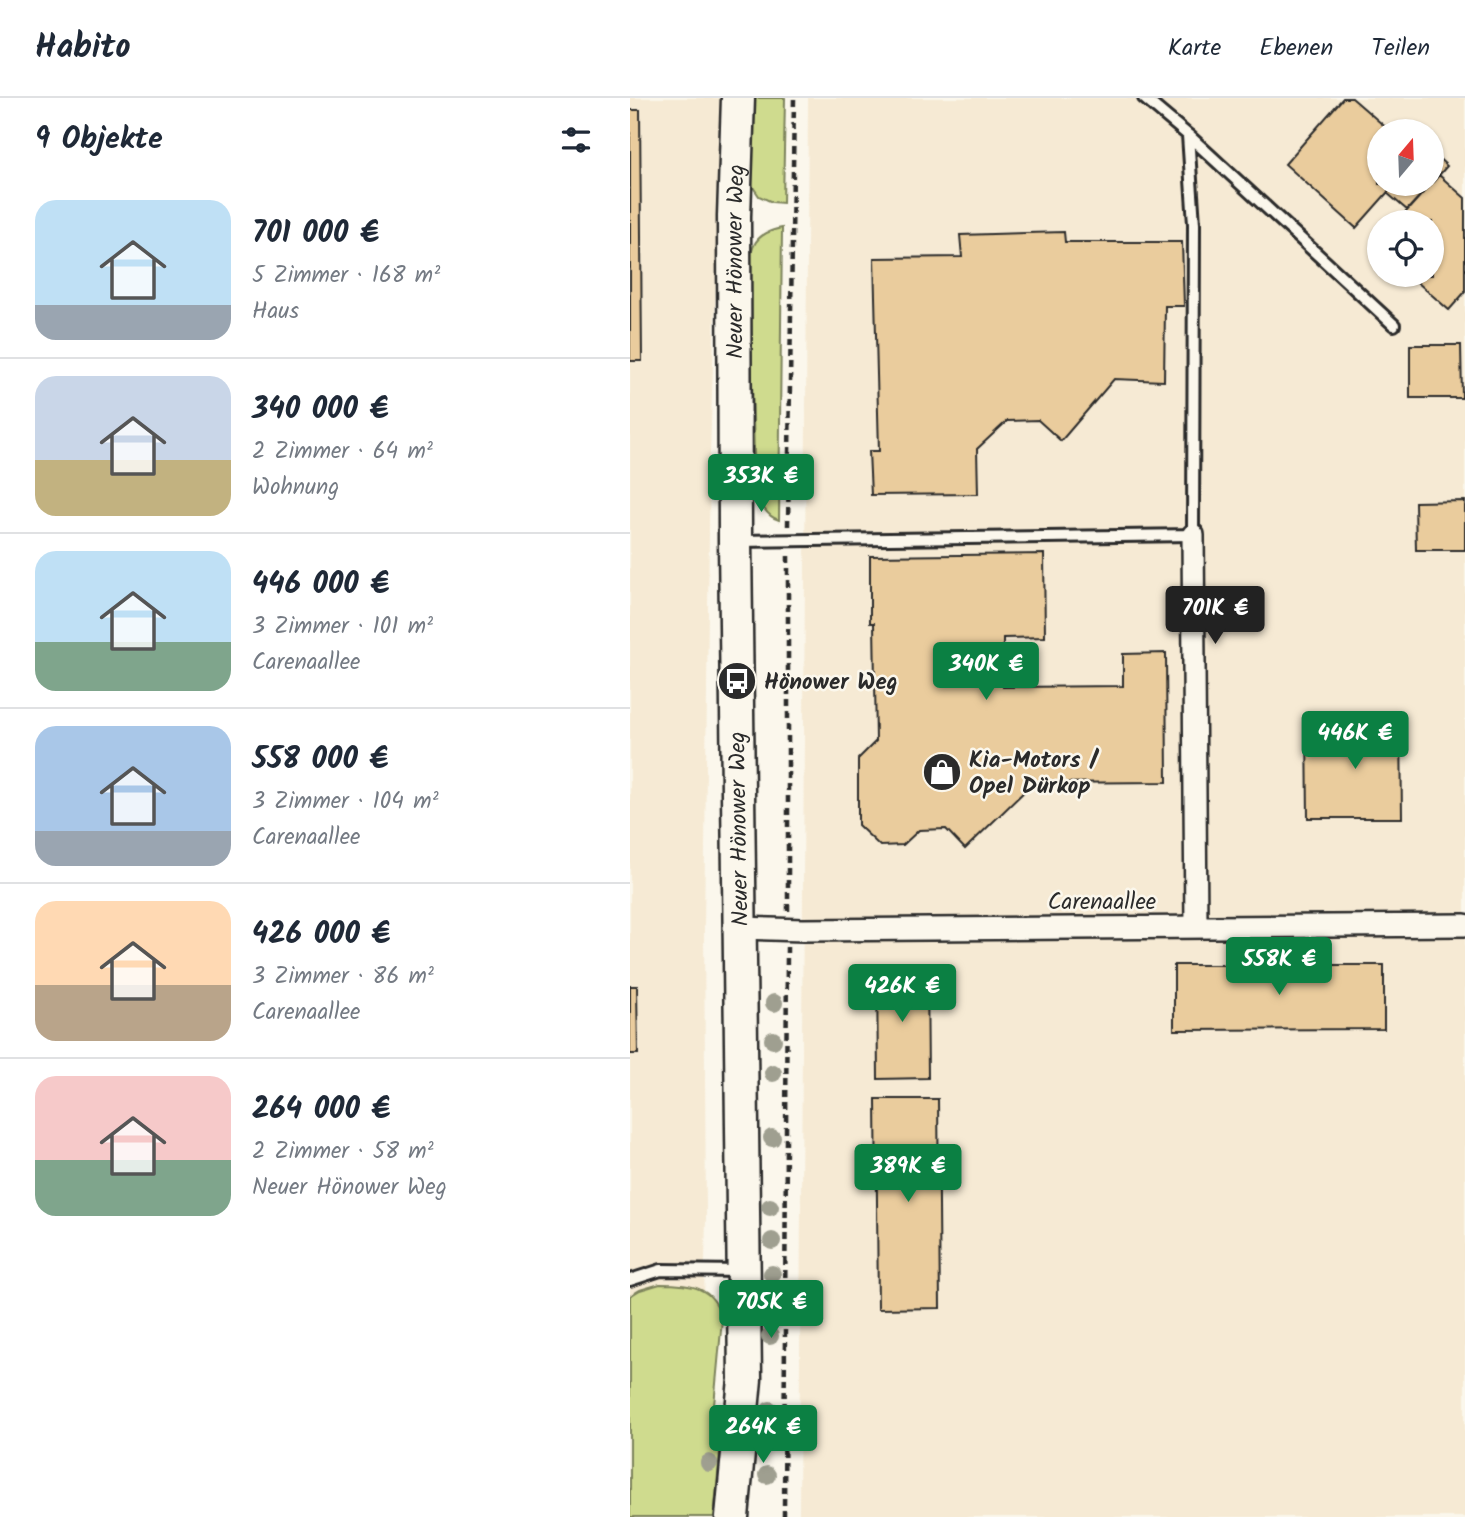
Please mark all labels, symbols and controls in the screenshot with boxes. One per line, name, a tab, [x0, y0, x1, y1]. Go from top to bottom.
text: Habito	[35, 22, 131, 75]
text: Karte	[1168, 29, 1221, 68]
text: Ebenen	[1259, 29, 1333, 68]
text: Teilen	[1371, 29, 1430, 68]
text: 9 Objekte	[35, 116, 163, 164]
north arrow	[1367, 119, 1444, 196]
map controls	[1367, 119, 1444, 287]
icon: filters	[557, 121, 595, 159]
street label: Neuer Hönower Weg	[718, 164, 756, 359]
text: 701 000 €	[252, 210, 379, 258]
button: locate	[1367, 210, 1444, 287]
icon: home	[91, 228, 175, 312]
text: 5 Zimmer · 168 m²	[252, 258, 440, 294]
text: Haus	[252, 294, 299, 330]
text: 340 000 €	[252, 386, 388, 434]
icon: home	[91, 404, 175, 488]
text: 2 Zimmer · 64 m²	[252, 434, 433, 470]
pin: 353K €	[704, 454, 818, 514]
text: 353K €	[724, 459, 798, 495]
text: Wohnung	[252, 470, 339, 506]
text: 446 000 €	[252, 561, 389, 609]
icon: home	[91, 579, 175, 663]
pin: 701K €	[1158, 587, 1272, 646]
text: 701K €	[1182, 591, 1248, 627]
text: 3 Zimmer · 101 m²	[252, 609, 433, 645]
pin: 340K €	[929, 642, 1043, 702]
text: Carenaallee	[252, 645, 360, 681]
text: 340K €	[949, 647, 1023, 683]
bus stop icon: Hönower Weg	[716, 660, 758, 702]
place label: Hönower Weg	[764, 665, 898, 701]
pin: 446K €	[1298, 712, 1412, 771]
text: 446K €	[1318, 716, 1392, 752]
street label: Neuer Hönower Weg	[720, 731, 760, 927]
text: 558 000 €	[252, 736, 388, 784]
place label: Kia-Motors / Opel Dürkop	[969, 743, 1099, 805]
shop icon: Kia-Motors / Opel Dürkop	[921, 751, 963, 793]
icon: home	[91, 754, 175, 838]
text: 3 Zimmer · 104 m²	[252, 784, 439, 820]
text: Carenaallee	[252, 820, 360, 856]
street label: Carenaallee	[1048, 885, 1156, 921]
text: 426 000 €	[252, 911, 390, 959]
icon: home	[91, 929, 175, 1013]
pin: 558K €	[1222, 937, 1336, 997]
text: 558K €	[1242, 942, 1316, 978]
text: 3 Zimmer · 86 m²	[252, 959, 434, 995]
pin: 426K €	[845, 964, 959, 1024]
text: 426K €	[864, 969, 940, 1005]
text: Carenaallee	[252, 995, 360, 1031]
text: 264 000 €	[252, 1086, 390, 1134]
icon: home	[91, 1104, 175, 1188]
text: 2 Zimmer · 58 m²	[252, 1134, 434, 1170]
pin: 389K €	[851, 1144, 965, 1204]
text: 389K €	[870, 1149, 946, 1185]
text: Neuer Hönower Weg	[252, 1170, 447, 1206]
pin: 705K €	[714, 1280, 828, 1340]
text: 705K €	[735, 1285, 807, 1321]
pin: 264K €	[706, 1406, 820, 1465]
text: 264K €	[725, 1410, 801, 1446]

